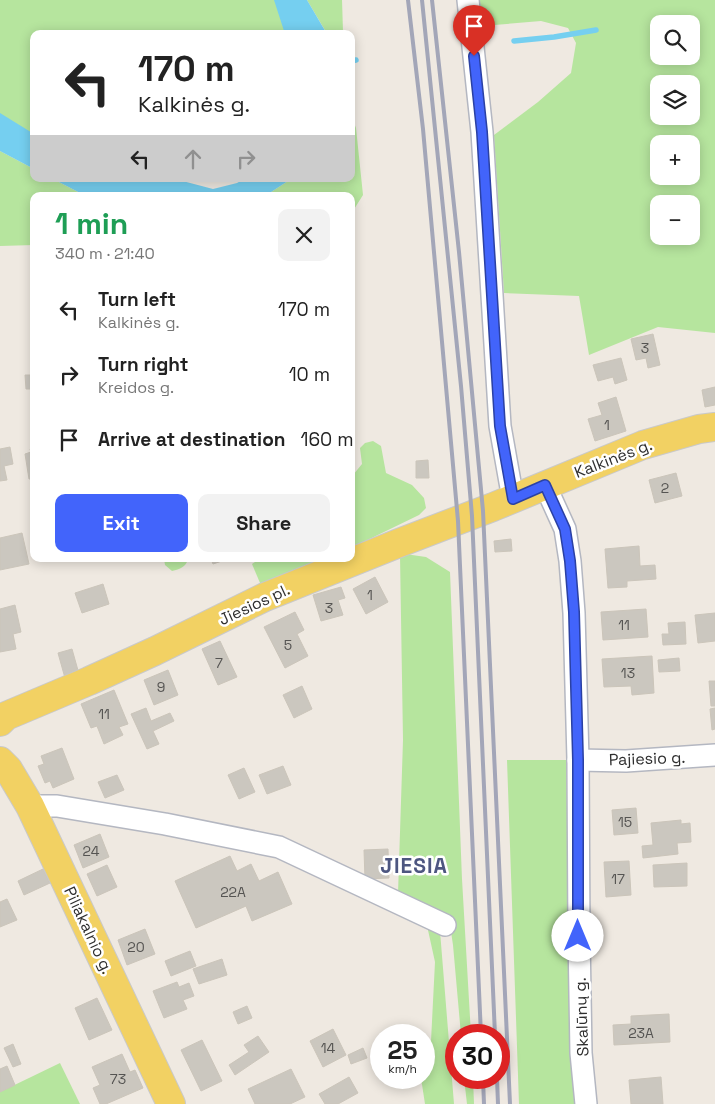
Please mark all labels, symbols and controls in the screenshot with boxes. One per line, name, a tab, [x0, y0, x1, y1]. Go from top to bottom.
pin	[453, 5, 495, 56]
icon: arrive	[460, 12, 488, 40]
map controls	[650, 15, 700, 245]
button: search	[650, 15, 700, 65]
text: 170 m	[138, 47, 235, 91]
icon: left	[55, 50, 120, 115]
button: layers	[650, 75, 700, 125]
text: Kalkinės g.	[138, 90, 250, 118]
button: +	[650, 135, 700, 185]
icon: left	[126, 145, 154, 173]
icon: ahead	[179, 145, 207, 173]
icon: right	[232, 145, 260, 173]
button: −	[650, 195, 700, 245]
text: 1 min	[55, 204, 128, 243]
button: close	[278, 209, 330, 261]
text: 340 m · 21:40	[55, 243, 155, 264]
text: Turn left	[98, 287, 176, 312]
icon: left	[55, 296, 83, 324]
text: 170 m	[278, 297, 330, 322]
text: Kalkinės g.	[98, 312, 180, 333]
house number: 3	[641, 339, 649, 357]
text: Turn right	[98, 352, 188, 377]
icon: right	[55, 361, 83, 389]
text: 10 m	[289, 362, 330, 387]
text: Kreidos g.	[98, 377, 174, 398]
house number: 1	[604, 416, 610, 434]
icon: arrive	[55, 426, 83, 454]
text: Arrive at destination	[98, 427, 286, 452]
text: 160 m	[301, 427, 353, 452]
street label: Kalkinės g.	[571, 434, 655, 483]
house number: 2	[661, 479, 669, 497]
button: Exit	[55, 494, 188, 552]
button: Share	[198, 494, 330, 552]
street label: Jiesios pl.	[215, 579, 293, 630]
house number: 1	[367, 586, 373, 604]
house number: 3	[325, 599, 333, 617]
house number: 11	[618, 616, 630, 634]
house number: 5	[284, 636, 292, 654]
house number: 7	[215, 654, 223, 672]
house number: 13	[621, 664, 635, 682]
house number: 9	[157, 678, 165, 696]
house number: 11	[98, 705, 110, 723]
street label: Pajiesio g.	[608, 747, 686, 770]
house number: 15	[618, 813, 632, 831]
house number: 24	[83, 842, 100, 860]
district label: JIESIA	[380, 852, 448, 879]
house number: 17	[611, 870, 625, 888]
street label: Piliakalnio g.	[59, 883, 118, 977]
house number: 22A	[220, 883, 246, 901]
position arrow	[551, 909, 603, 961]
house number: 20	[127, 938, 145, 956]
street label: Skalūnų g.	[570, 977, 593, 1057]
speed limit sign: 30	[445, 1024, 510, 1089]
house number: 23A	[628, 1024, 654, 1042]
text: 25	[388, 1034, 417, 1066]
house number: 14	[321, 1039, 336, 1057]
text: km/h	[388, 1061, 417, 1077]
house number: 73	[110, 1070, 126, 1088]

